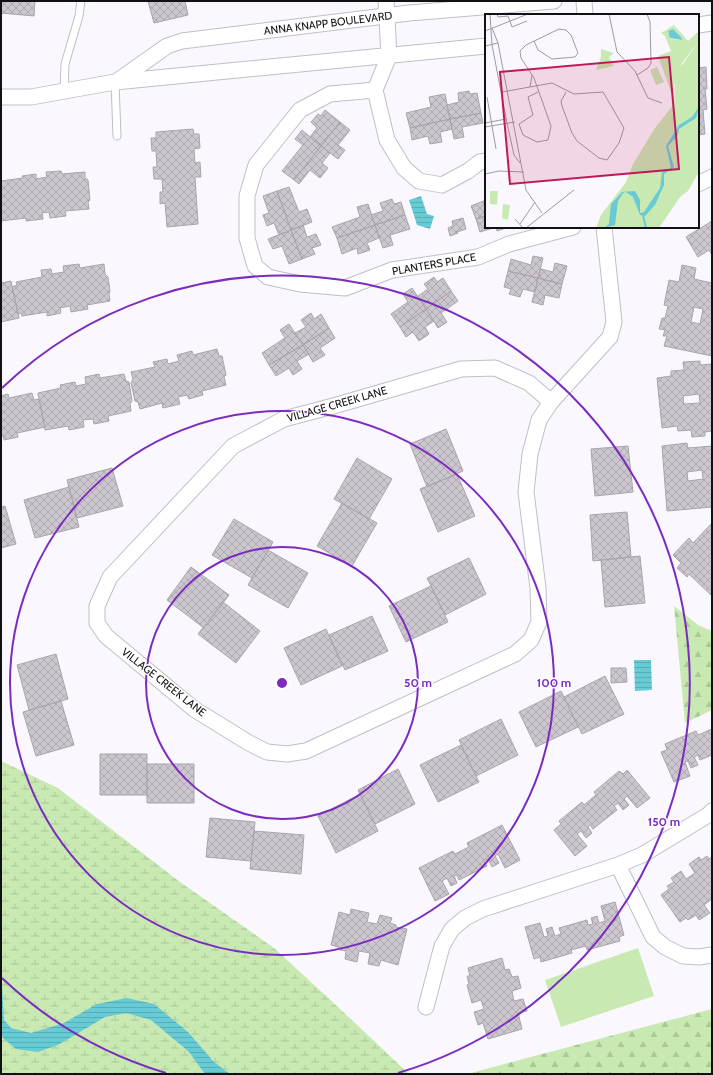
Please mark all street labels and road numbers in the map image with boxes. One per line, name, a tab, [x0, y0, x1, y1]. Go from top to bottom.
street label: ANNA KNAPP BOULEVARD	[263, 8, 393, 38]
street label: PLANTERS PLACE	[391, 250, 477, 278]
street label: VILLAGE CREEK LANE	[285, 383, 389, 425]
street label: VILLAGE CREEK LANE	[119, 645, 209, 719]

